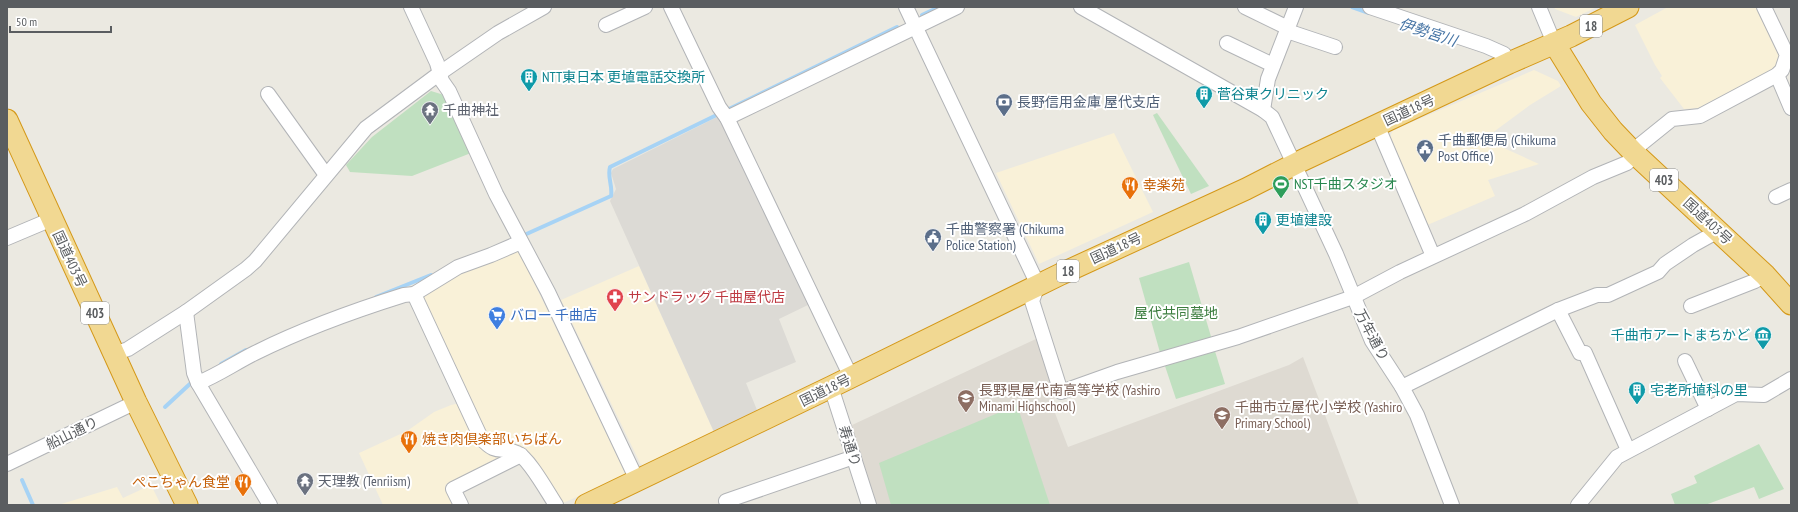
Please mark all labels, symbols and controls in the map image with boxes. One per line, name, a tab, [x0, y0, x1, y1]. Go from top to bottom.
scale bar	[10, 8, 111, 34]
text: 50 m	[16, 14, 37, 29]
water label: 伊勢宮川	[1397, 14, 1461, 51]
road number: 18	[1580, 15, 1602, 37]
building icon: NTT東日本 更埴電話交換所	[519, 67, 539, 92]
place label: NTT東日本 更埴電話交換所	[542, 68, 705, 86]
building icon: 菅谷東クリニック	[1194, 84, 1214, 109]
place label: 菅谷東クリニック	[1217, 85, 1329, 103]
street label: 国道18号	[1380, 90, 1438, 130]
bank icon: 長野信用金庫 屋代支店	[994, 92, 1014, 117]
place label: 長野信用金庫 屋代支店	[1017, 93, 1160, 111]
temple icon: 千曲神社	[420, 100, 440, 125]
place label: 千曲神社	[443, 101, 499, 119]
place label: 千曲郵便局 (Chikuma Post Office)	[1438, 131, 1556, 165]
public building icon: 千曲郵便局 (Chikuma Post Office)	[1415, 138, 1435, 163]
road number: 403	[1650, 169, 1678, 191]
sports icon: NST千曲スタジオ	[1271, 174, 1291, 199]
restaurant icon: 幸楽苑	[1120, 175, 1140, 200]
place label: NST千曲スタジオ	[1294, 175, 1398, 193]
place label: 幸楽苑	[1143, 176, 1185, 194]
street label: 国道403号	[1680, 194, 1736, 248]
building icon: 更埴建設	[1253, 210, 1273, 235]
place label: 更埴建設	[1276, 211, 1332, 229]
place label: 千曲警察署 (Chikuma Police Station)	[946, 220, 1064, 254]
public building icon: 千曲警察署 (Chikuma Police Station)	[923, 227, 943, 252]
street label: 国道403号	[49, 228, 91, 290]
street label: 国道18号	[1087, 228, 1145, 268]
road number: 18	[1057, 260, 1079, 282]
pharmacy icon: サンドラッグ 千曲屋代店	[605, 287, 625, 312]
place label: サンドラッグ 千曲屋代店	[628, 288, 785, 306]
road number: 403	[81, 302, 109, 324]
park label: 屋代共同墓地	[1134, 304, 1218, 322]
supermarket icon: バロー 千曲店	[487, 305, 507, 330]
place label: バロー 千曲店	[510, 306, 597, 324]
street label: 万年通り	[1351, 306, 1393, 364]
museum icon: 千曲市アートまちかど	[1753, 325, 1773, 350]
place label: 千曲市アートまちかど	[1611, 326, 1750, 344]
street label: 国道18号	[797, 370, 853, 410]
building icon: 宅老所埴科の里	[1627, 380, 1647, 405]
place label: 長野県屋代南高等学校 (Yashiro Minami Highschool)	[979, 381, 1160, 415]
place label: 宅老所埴科の里	[1650, 381, 1748, 399]
school or university icon: 長野県屋代南高等学校 (Yashiro Minami Highschool)	[956, 388, 976, 413]
place label: 千曲市立屋代小学校 (Yashiro Primary School)	[1235, 398, 1402, 432]
school or university icon: 千曲市立屋代小学校 (Yashiro Primary School)	[1212, 405, 1232, 430]
street label: 船山通り	[43, 413, 101, 453]
street label: 寿通り	[835, 423, 865, 469]
restaurant icon: 焼き肉倶楽部いちばん	[399, 429, 419, 454]
place label: 焼き肉倶楽部いちばん	[422, 430, 562, 448]
temple icon: 天理教 (Tenriism)	[295, 471, 315, 496]
restaurant icon: ぺこちゃん食堂	[233, 472, 253, 497]
place label: 天理教 (Tenriism)	[318, 472, 411, 490]
place label: ぺこちゃん食堂	[132, 473, 230, 491]

